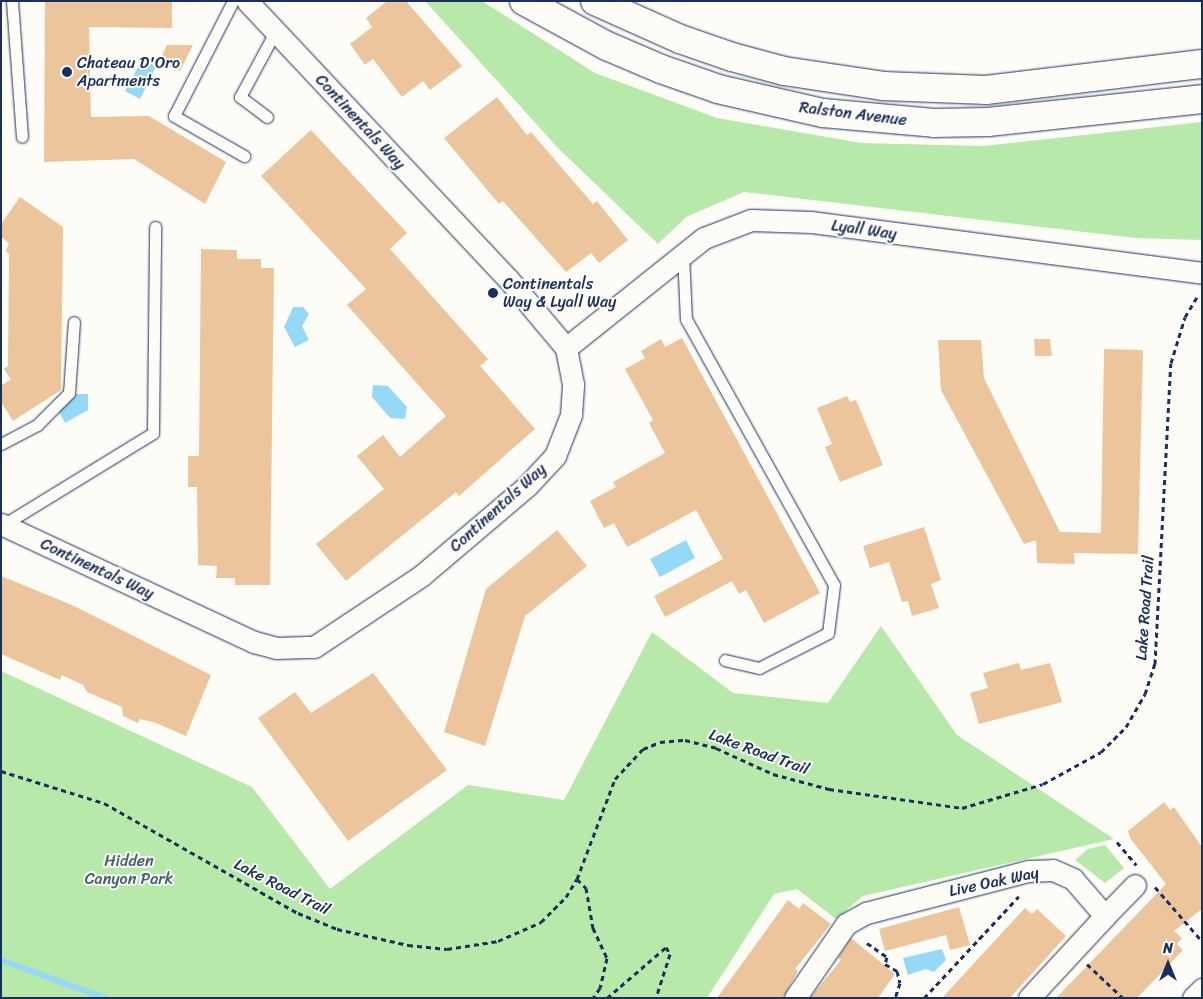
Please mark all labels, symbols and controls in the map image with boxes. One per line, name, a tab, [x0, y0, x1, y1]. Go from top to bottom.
place label: Chateau D'Oro Apartments	[77, 53, 180, 91]
marker: Chateau D'Oro Apartments	[61, 66, 73, 78]
street label: Continentals Way	[311, 70, 409, 174]
street label: Ralston Avenue	[798, 98, 908, 130]
street label: Lyall Way	[830, 216, 898, 244]
place label: Continentals Way & Lyall Way	[503, 274, 616, 312]
marker: Continentals Way & Lyall Way	[487, 287, 499, 299]
street label: Continentals Way	[446, 460, 550, 556]
street label: Continentals Way	[37, 534, 157, 604]
street label: Lake Road Trail	[1132, 555, 1158, 661]
street label: Lake Road Trail	[706, 725, 812, 779]
park label: Hidden Canyon Park	[85, 851, 173, 889]
street label: Lake Road Trail	[231, 854, 333, 920]
street label: Live Oak Way	[947, 863, 1041, 901]
text: N	[1163, 936, 1173, 961]
north arrow	[1143, 939, 1193, 989]

